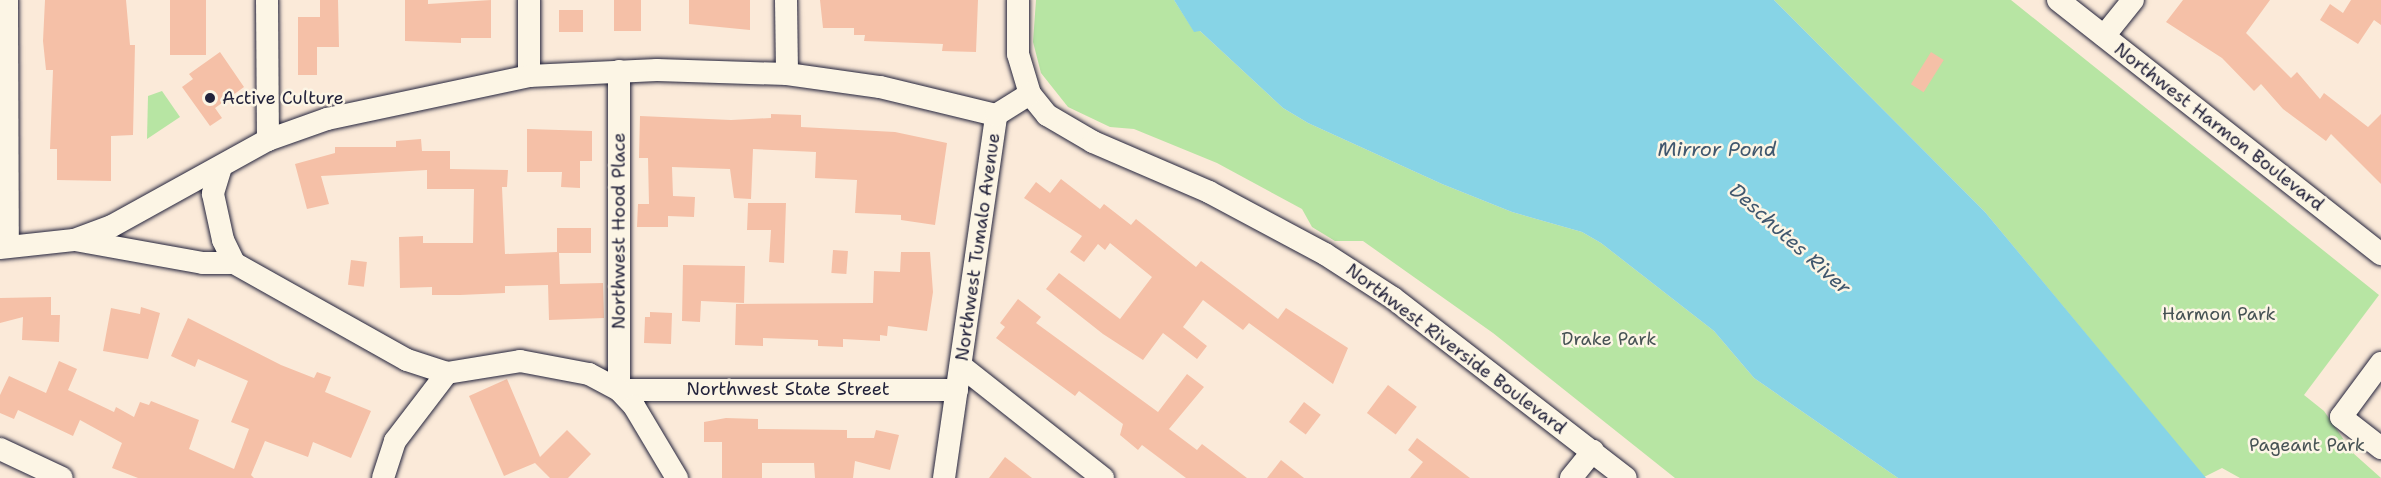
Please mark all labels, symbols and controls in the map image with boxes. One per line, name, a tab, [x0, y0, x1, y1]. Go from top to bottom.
street label: Northwest Harmon Boulevard	[2110, 38, 2328, 216]
place label: Active Culture	[222, 87, 344, 109]
marker: Active Culture	[203, 91, 217, 105]
street label: Northwest Tumalo Avenue	[951, 132, 1005, 362]
street label: Northwest Hood Place	[608, 133, 630, 329]
water label: Mirror Pond	[1657, 137, 1777, 161]
water label: Deschutes River	[1724, 178, 1856, 300]
street label: Northwest Riverside Boulevard	[1342, 259, 1570, 439]
park label: Harmon Park	[2162, 303, 2276, 325]
park label: Drake Park	[1562, 328, 1656, 350]
street label: Northwest State Street	[686, 378, 890, 400]
park label: Pageant Park	[2249, 434, 2365, 456]

